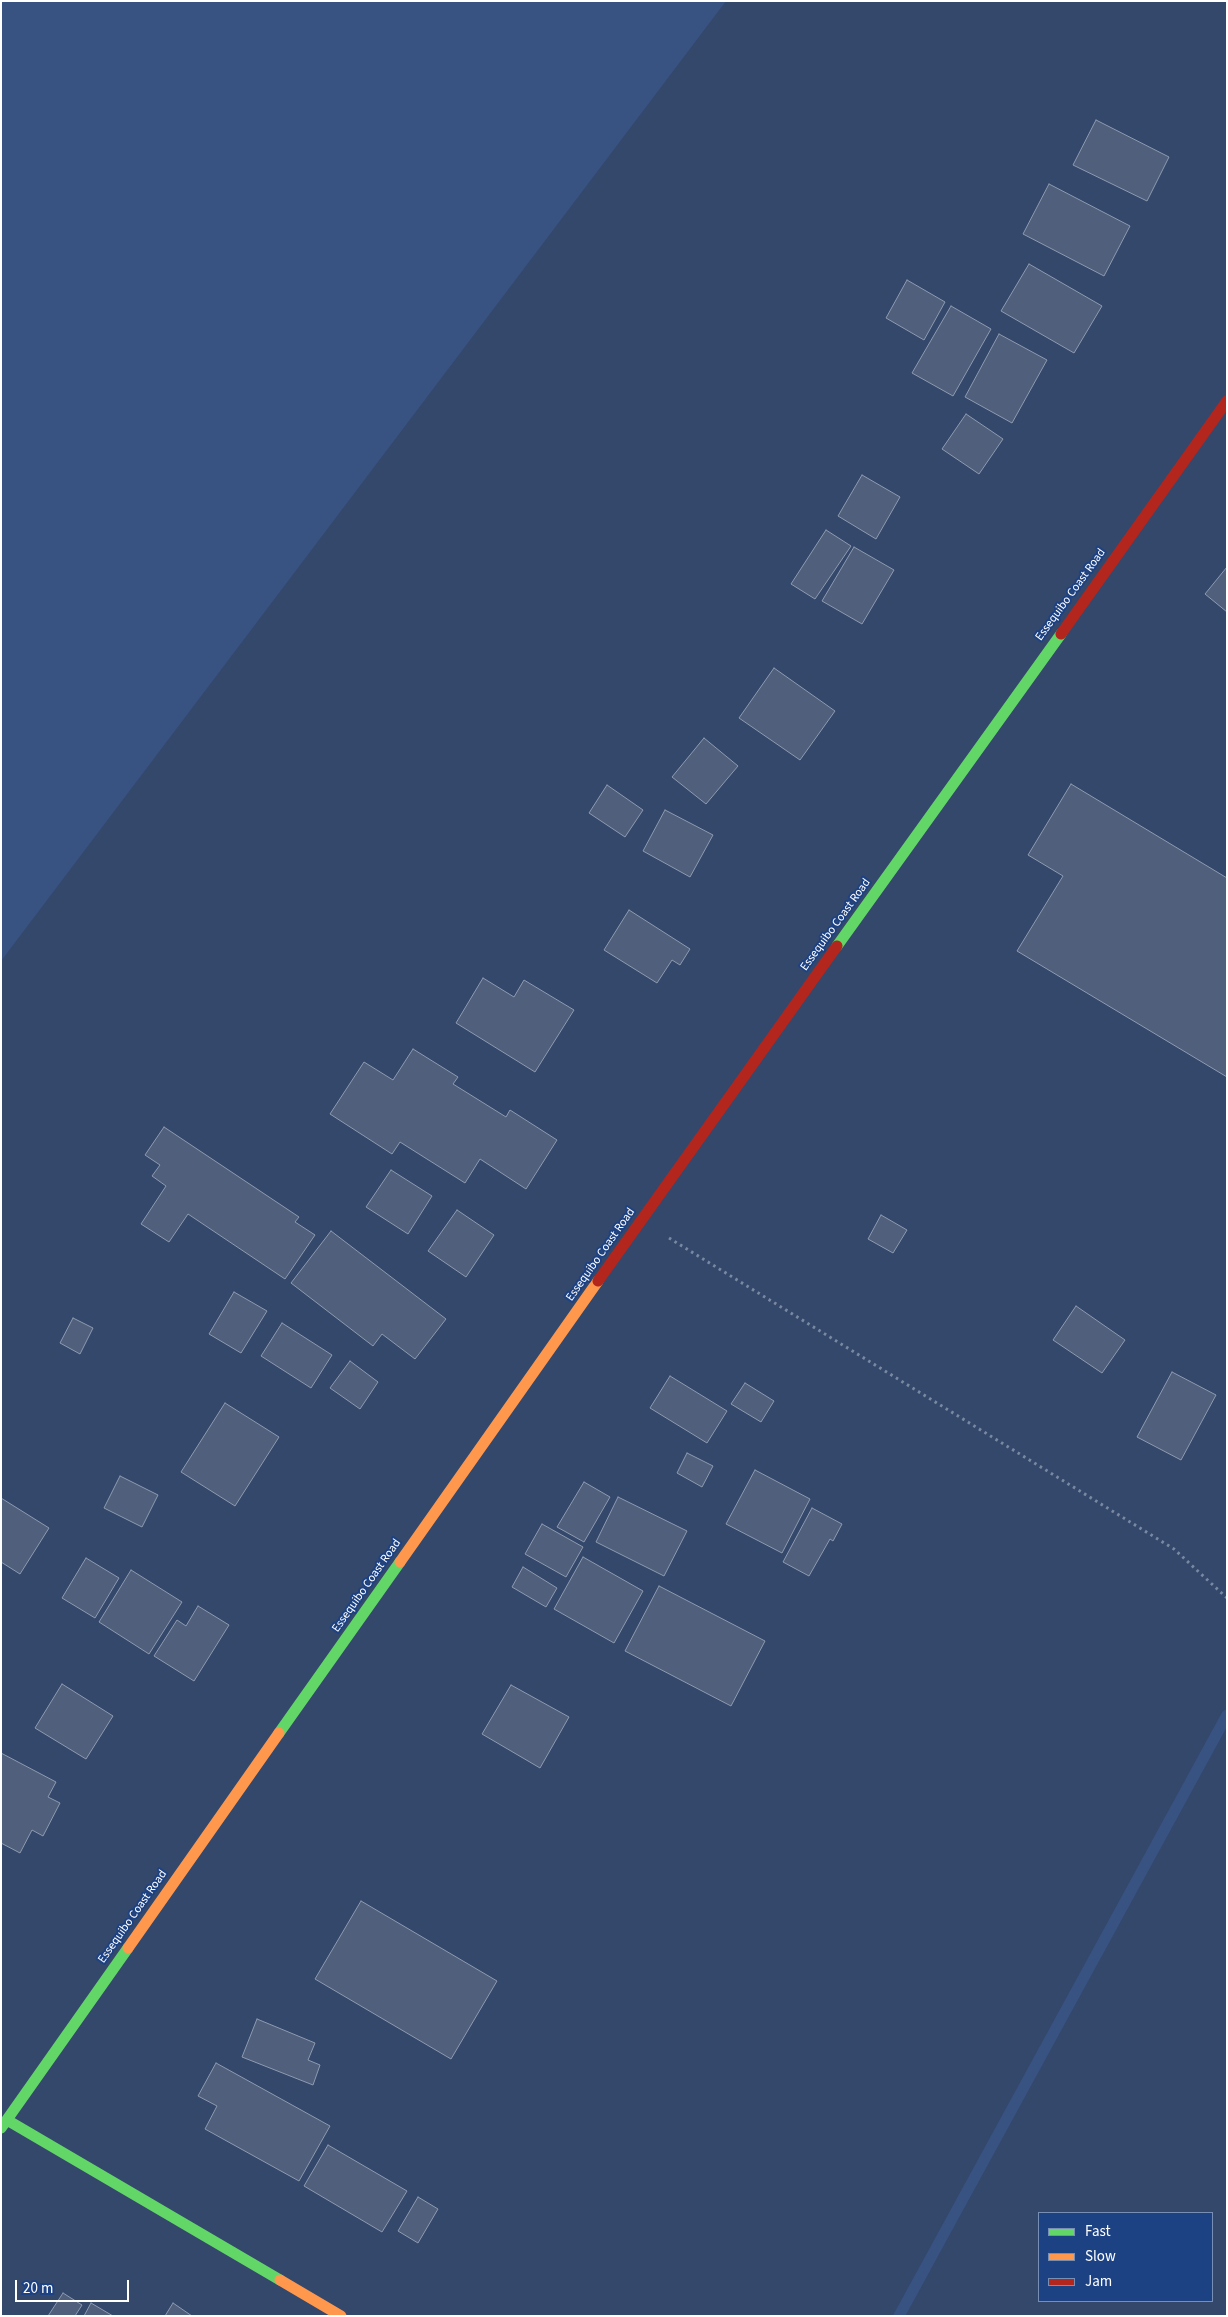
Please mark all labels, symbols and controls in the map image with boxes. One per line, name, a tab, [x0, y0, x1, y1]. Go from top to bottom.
street label: Essequibo Coast Road	[1033, 546, 1109, 644]
street label: Essequibo Coast Road	[798, 876, 874, 974]
street label: Essequibo Coast Road	[563, 1206, 639, 1304]
street label: Essequibo Coast Road	[329, 1537, 405, 1635]
street label: Essequibo Coast Road	[95, 1868, 171, 1966]
legend	[1038, 2212, 1213, 2302]
text: Fast	[1085, 2221, 1111, 2242]
text: Slow	[1085, 2246, 1116, 2267]
scale bar	[18, 2270, 131, 2302]
text: Jam	[1085, 2271, 1112, 2292]
text: 20 m	[23, 2278, 53, 2299]

